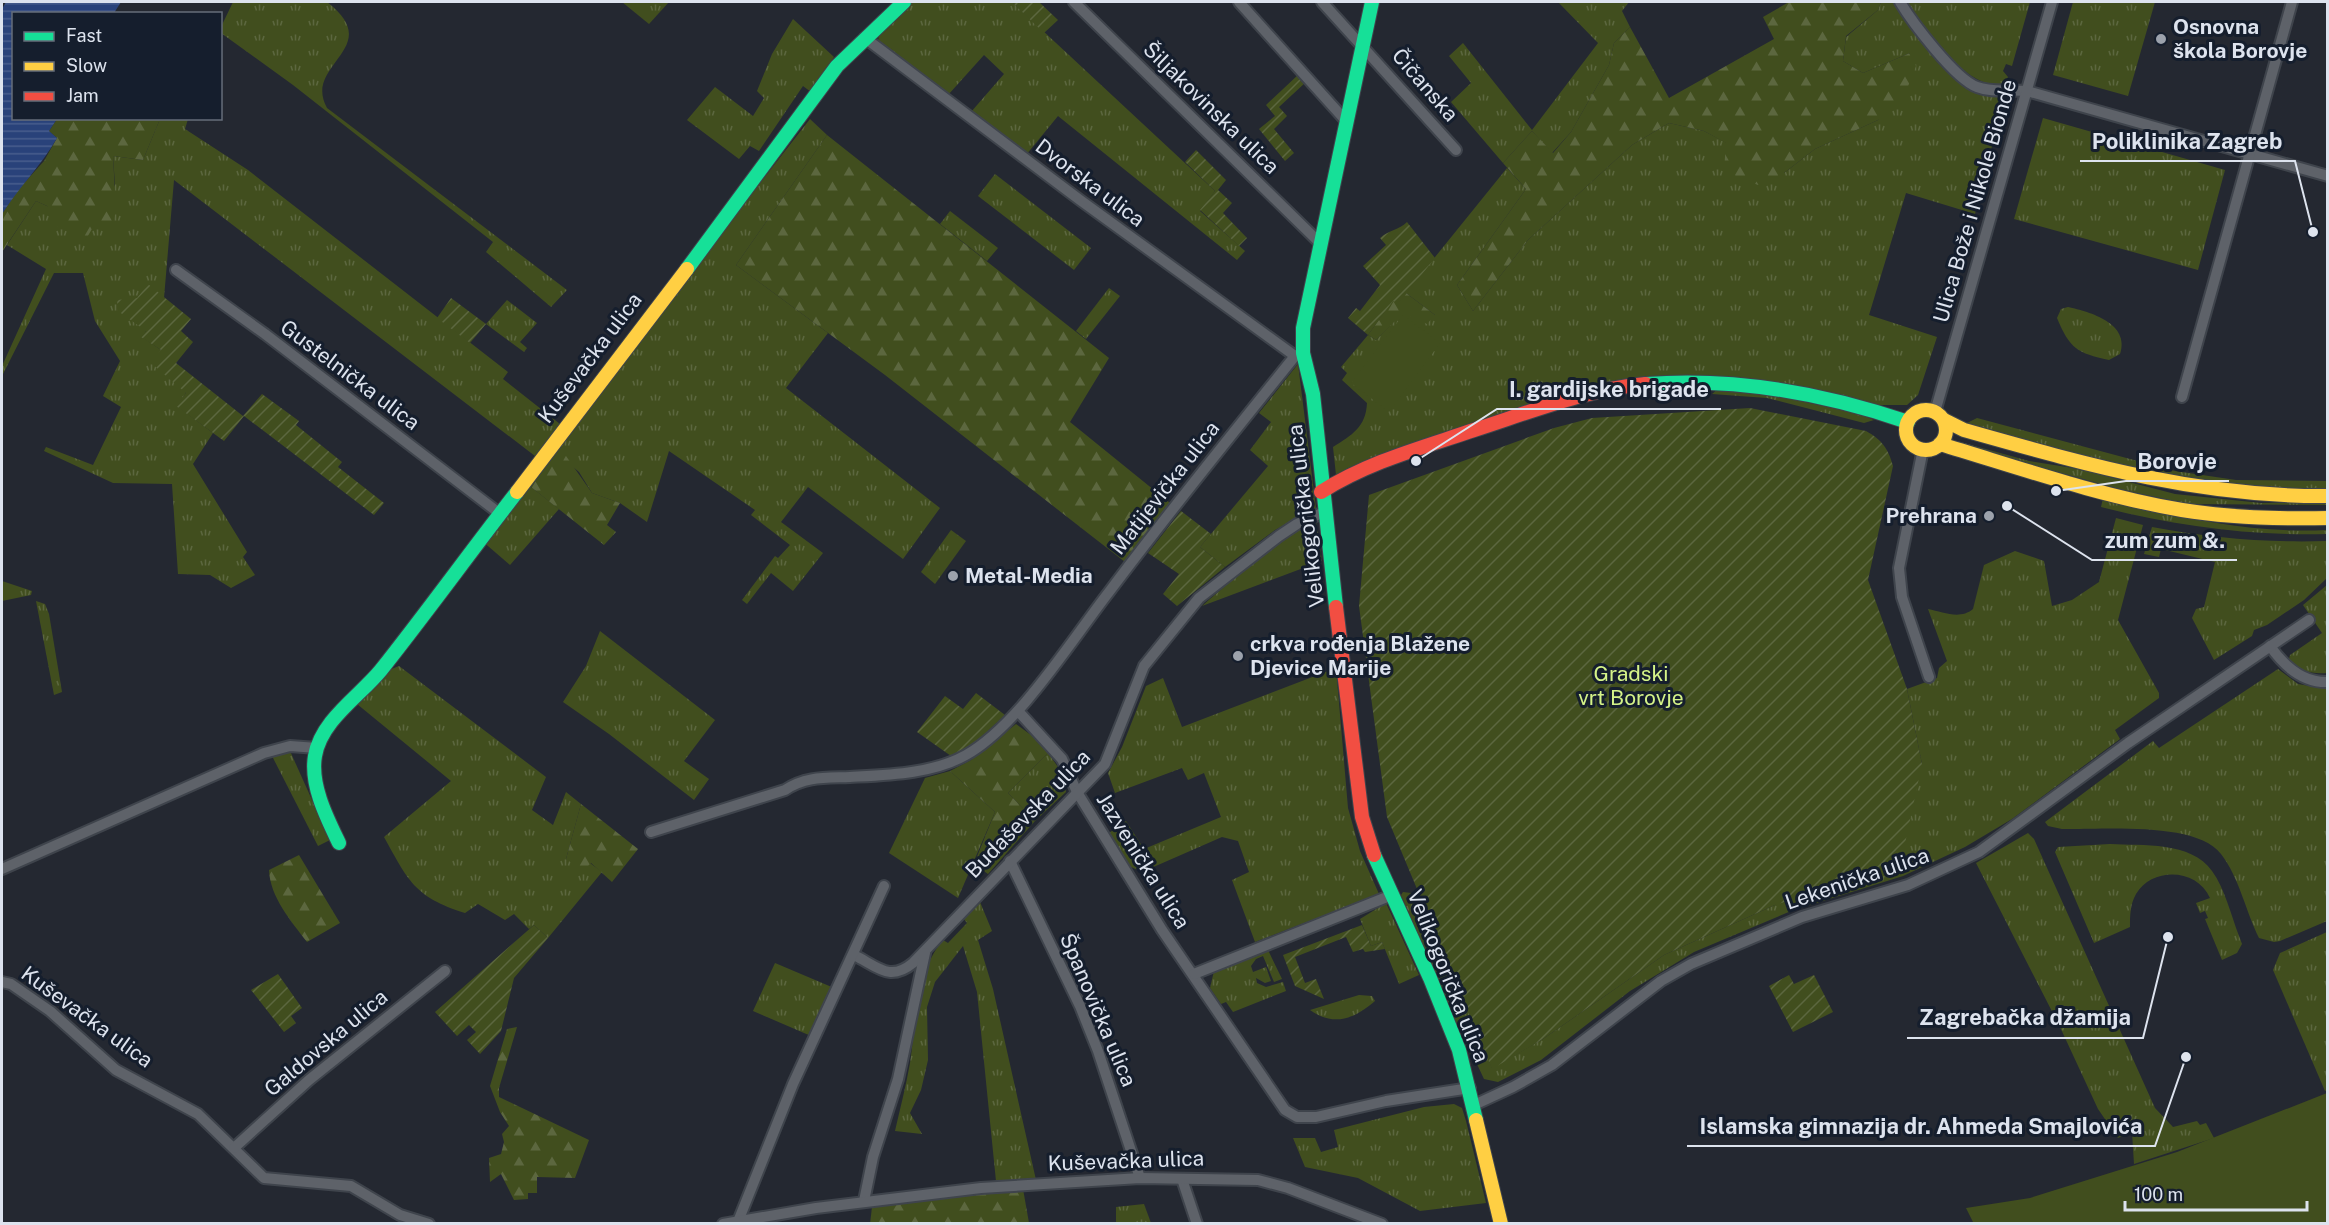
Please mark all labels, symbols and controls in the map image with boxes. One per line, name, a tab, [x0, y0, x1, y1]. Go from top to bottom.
legend	[12, 12, 222, 120]
place label: Osnovna škola Borovje	[2173, 14, 2307, 63]
text: Fast	[66, 25, 102, 46]
marker: Osnovna škola Borovje	[2154, 32, 2168, 46]
street label: Šiljakovinska ulica	[1138, 36, 1285, 179]
street label: Čičanska	[1387, 43, 1464, 126]
text: Slow	[66, 55, 107, 76]
street label: Ulica Bože i Nikole Bionde	[1928, 76, 2021, 325]
text: Jam	[66, 85, 99, 106]
callout: Poliklinika Zagreb	[2080, 121, 2295, 161]
text: Poliklinika Zagreb	[2092, 128, 2282, 154]
street label: Dvorska ulica	[1031, 133, 1150, 232]
street label: Kuševačka ulica	[533, 288, 647, 428]
street label: Gustelnička ulica	[276, 314, 425, 435]
callout: I. gardijske brigade	[1497, 369, 1721, 409]
text: I. gardijske brigade	[1509, 376, 1709, 402]
street label: Matijevička ulica	[1105, 416, 1224, 559]
street label: Velikogorička ulica	[1282, 423, 1329, 609]
callout: Borovje	[2126, 441, 2229, 481]
text: Borovje	[2137, 448, 2217, 474]
place label: Prehrana	[1886, 503, 1977, 528]
marker: Prehrana	[1982, 509, 1996, 523]
callout: zum zum &.	[2092, 520, 2237, 560]
text: zum zum &.	[2105, 527, 2225, 553]
place label: Metal-Media	[965, 563, 1093, 588]
marker: Metal-Media	[946, 569, 960, 583]
place label: crkva rođenja Blažene Djevice Marije	[1250, 631, 1470, 680]
marker: crkva rođenja Blažene Djevice Marije	[1231, 649, 1245, 663]
park label: Gradski vrt Borovje	[1578, 661, 1684, 710]
street label: Budaševska ulica	[960, 744, 1095, 883]
street label: Jazvenička ulica	[1092, 788, 1195, 933]
street label: Lekenička ulica	[1782, 842, 1932, 915]
street label: Velikogorička ulica	[1402, 886, 1495, 1066]
street label: Španovička ulica	[1055, 929, 1142, 1090]
street label: Kuševačka ulica	[17, 960, 158, 1073]
street label: Galdovska ulica	[259, 984, 392, 1101]
callout: Zagrebačka džamija	[1907, 998, 2143, 1038]
text: Zagrebačka džamija	[1919, 1004, 2131, 1030]
callout: Islamska gimnazija dr. Ahmeda Smajlovića	[1687, 1106, 2155, 1146]
text: Islamska gimnazija dr. Ahmeda Smajlovića	[1700, 1113, 2142, 1139]
street label: Kuševačka ulica	[1047, 1145, 1205, 1176]
scale bar	[2125, 1174, 2306, 1212]
text: 100 m	[2134, 1184, 2183, 1205]

